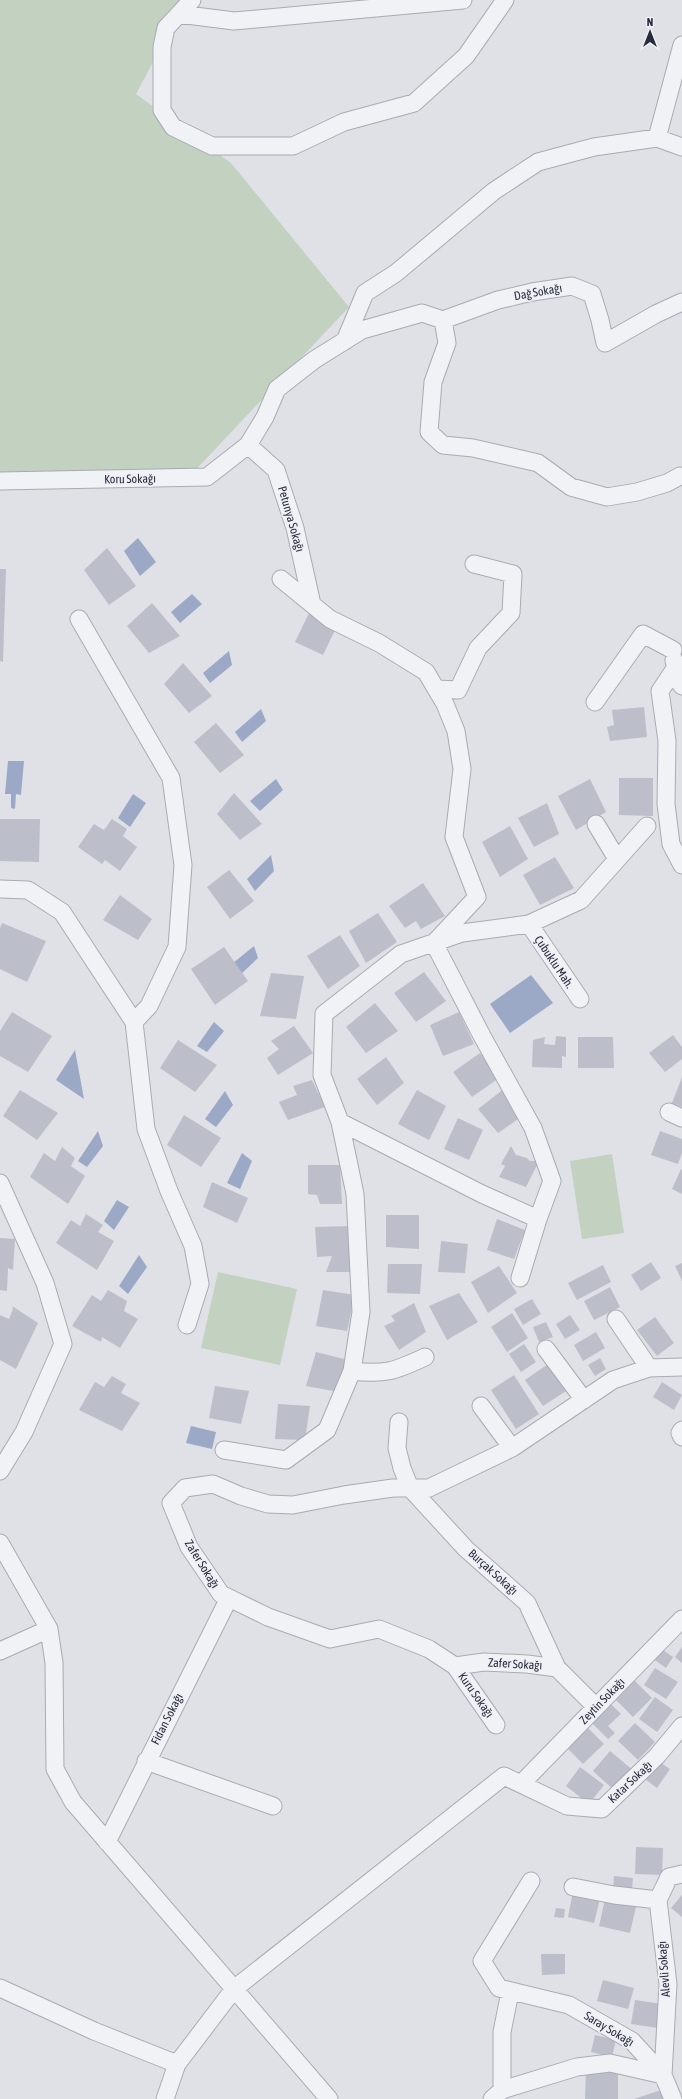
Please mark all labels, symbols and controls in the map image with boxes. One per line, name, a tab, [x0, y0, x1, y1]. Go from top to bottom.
north arrow	[630, 12, 670, 52]
text: N	[647, 16, 653, 28]
street label: Dağ Sokağı	[513, 281, 563, 303]
street label: Koru Sokağı	[104, 472, 156, 486]
street label: Petunya Sokağı	[275, 484, 307, 554]
street label: Çubuklu Mah.	[531, 933, 577, 991]
street label: Zafer Sokağı	[182, 1537, 222, 1591]
street label: Burçak Sokağı	[465, 1546, 521, 1598]
street label: Zafer Sokağı	[487, 1656, 543, 1672]
street label: Kuru Sokağı	[455, 1670, 497, 1720]
street label: Zeytin Sokağı	[577, 1675, 627, 1727]
street label: Fidan Sokağı	[148, 1691, 186, 1747]
street label: Katar Sokağı	[605, 1758, 655, 1806]
street label: Alevli Sokağı	[655, 1940, 673, 1998]
street label: Saray Sokağı	[582, 2009, 636, 2049]

